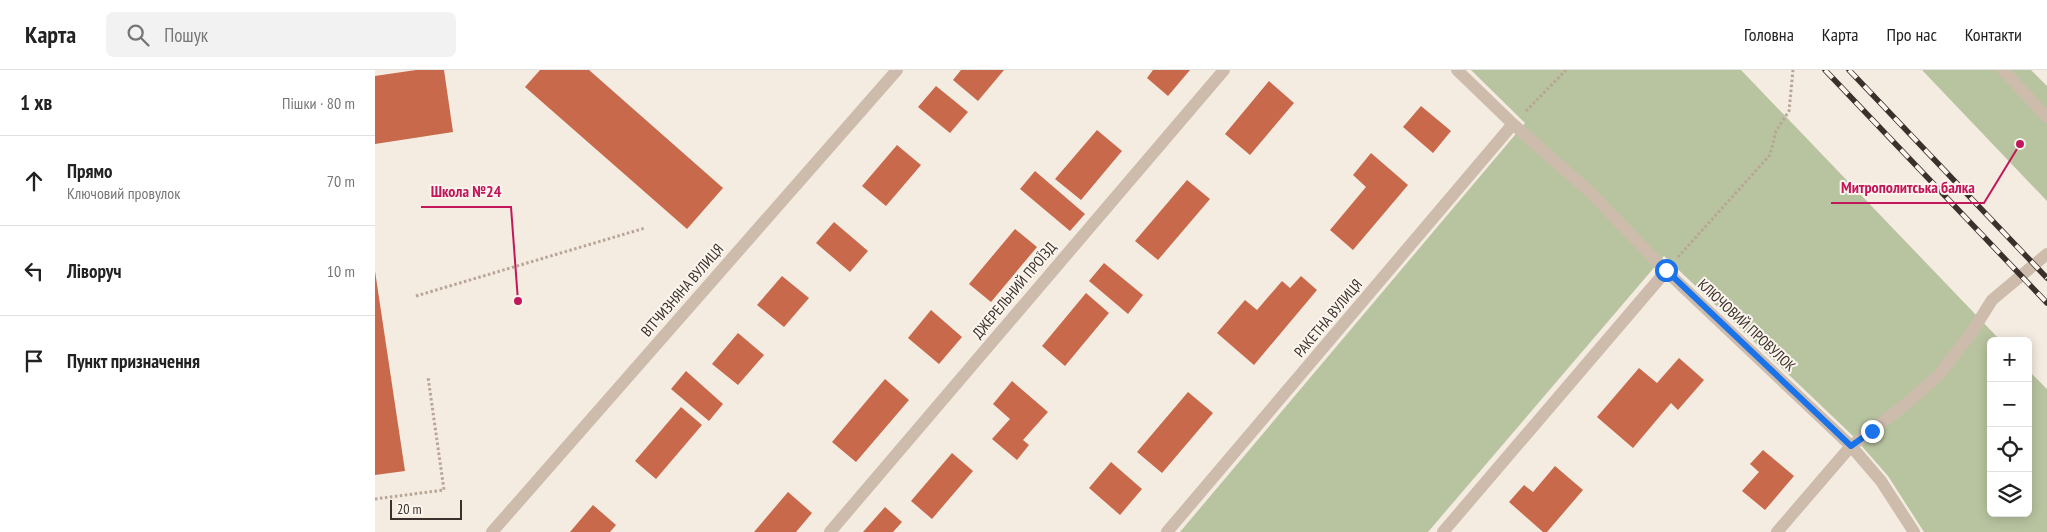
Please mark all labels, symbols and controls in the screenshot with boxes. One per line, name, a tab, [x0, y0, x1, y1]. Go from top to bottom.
search box	[106, 12, 456, 57]
text: Карта	[25, 19, 76, 50]
icon: search	[124, 21, 152, 49]
text: Пошук	[164, 23, 208, 47]
text: Головна	[1744, 23, 1794, 46]
text: Карта	[1822, 23, 1859, 46]
text: Про нас	[1887, 23, 1937, 46]
text: Контакти	[1965, 23, 2022, 46]
text: 1 хв	[20, 89, 52, 116]
text: Пішки · 80 m	[282, 93, 355, 113]
text: Прямо	[67, 159, 112, 183]
icon: ahead	[20, 167, 48, 195]
text: 70 m	[327, 171, 355, 191]
callout: Митрополитська балка	[1831, 172, 1984, 203]
callout: Школа №24	[421, 176, 511, 207]
text: Митрополитська балка	[1841, 177, 1975, 197]
text: Школа №24	[431, 181, 502, 201]
text: Ключовий провулок	[67, 183, 180, 203]
street label: ДЖЕРЕЛЬНИЙ ПРОЇЗД	[968, 238, 1060, 342]
street label: ВІТЧИЗНЯНА ВУЛИЦЯ	[637, 240, 727, 340]
icon: left	[20, 257, 48, 285]
text: Ліворуч	[67, 259, 121, 283]
route start	[1655, 259, 1678, 282]
text: 10 m	[327, 261, 355, 281]
street label: РАКЕТНА ВУЛИЦЯ	[1290, 275, 1366, 361]
street label: КЛЮЧОВИЙ ПРОВУЛОК	[1694, 275, 1800, 376]
map controls	[1987, 337, 2032, 517]
button: +	[1987, 337, 2032, 382]
icon: arrive	[20, 347, 48, 375]
text: Пункт призначення	[67, 349, 200, 373]
button: −	[1987, 382, 2032, 427]
route end	[1861, 420, 1884, 443]
button: locate	[1987, 427, 2032, 472]
button: layers	[1987, 472, 2032, 517]
scale bar	[390, 497, 463, 520]
text: 20 m	[397, 500, 422, 518]

